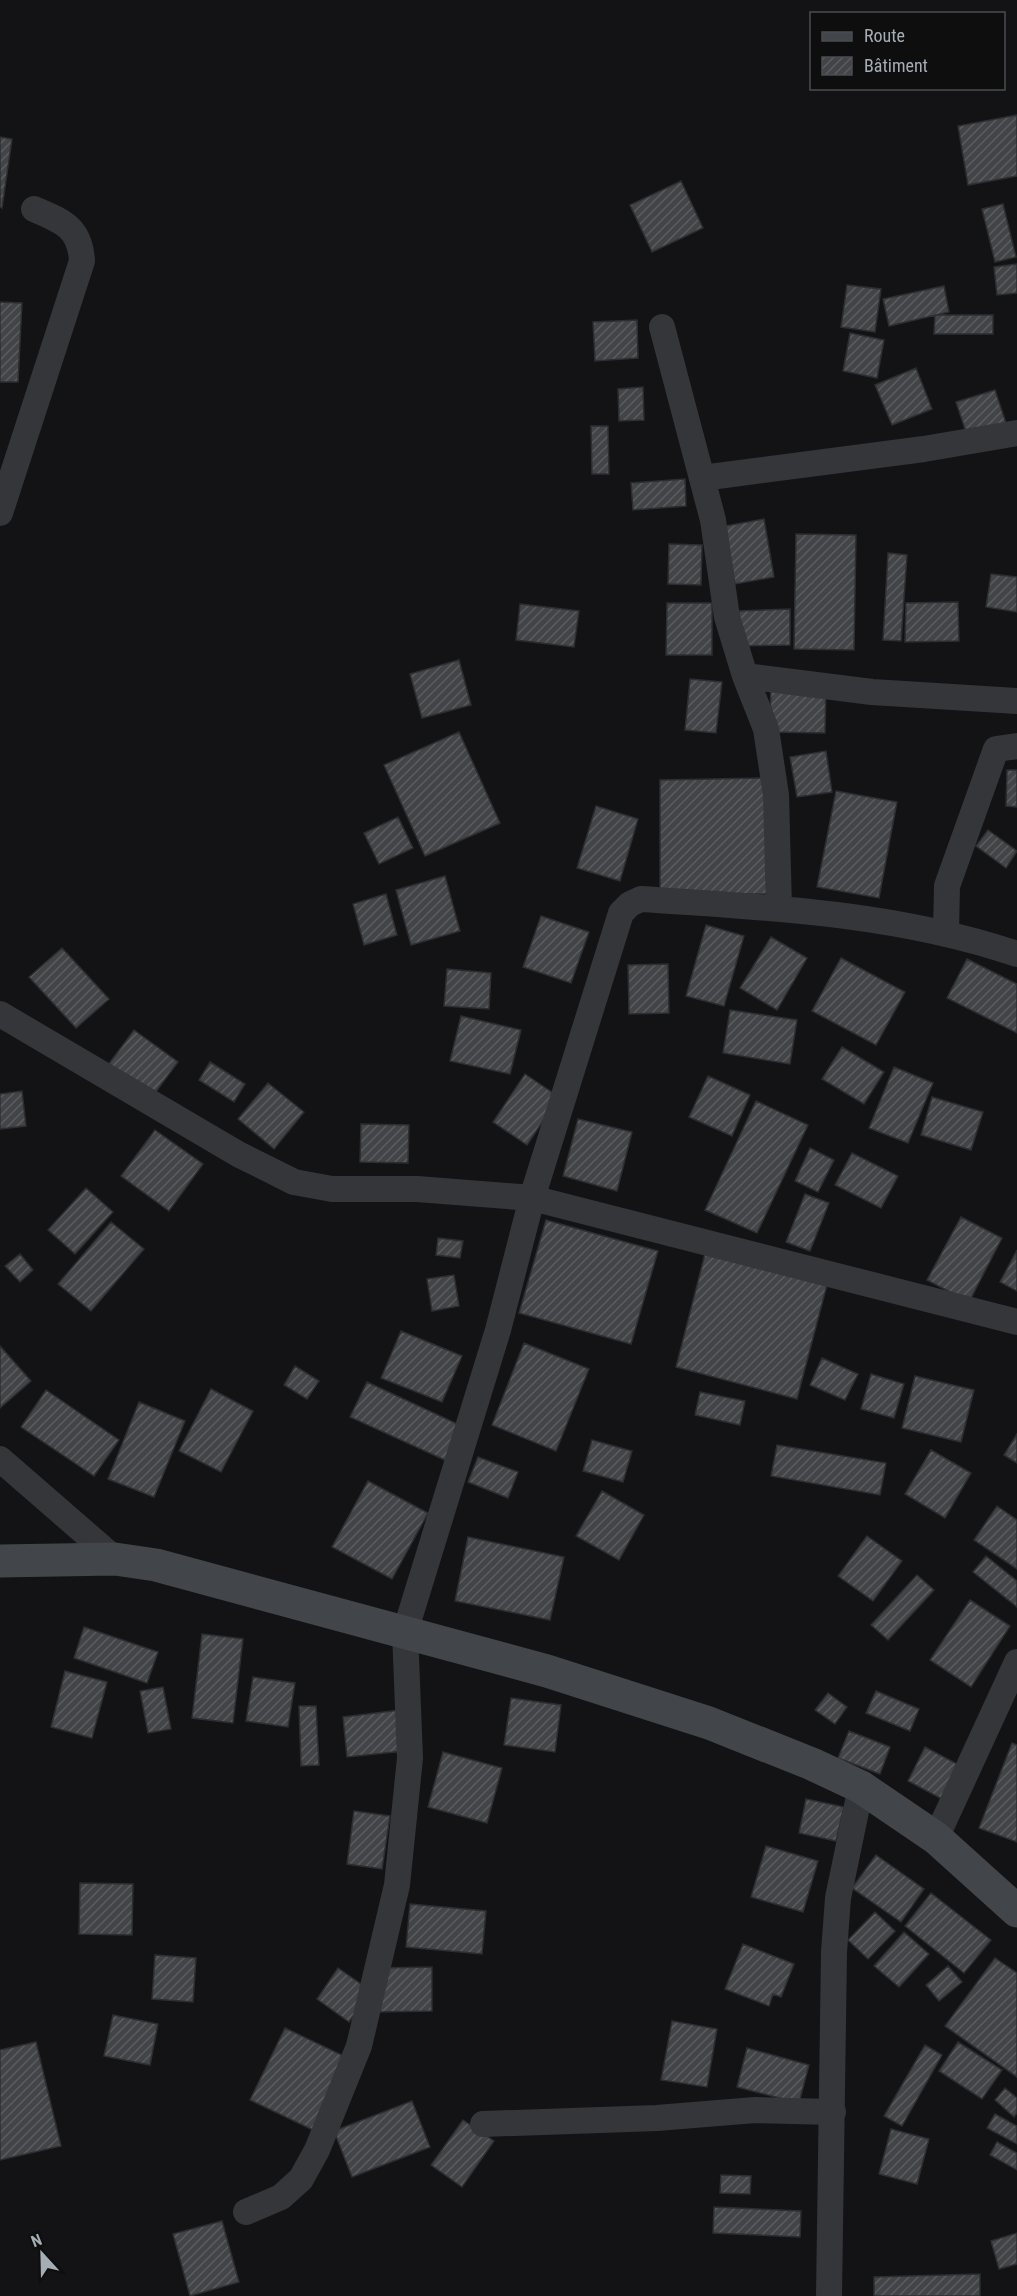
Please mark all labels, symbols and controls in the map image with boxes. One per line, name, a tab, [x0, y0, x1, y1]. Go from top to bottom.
legend	[810, 12, 1005, 90]
text: Route	[864, 25, 905, 46]
text: Bâtiment	[864, 55, 928, 76]
north arrow	[12, 2224, 72, 2284]
text: N	[28, 2230, 45, 2251]

